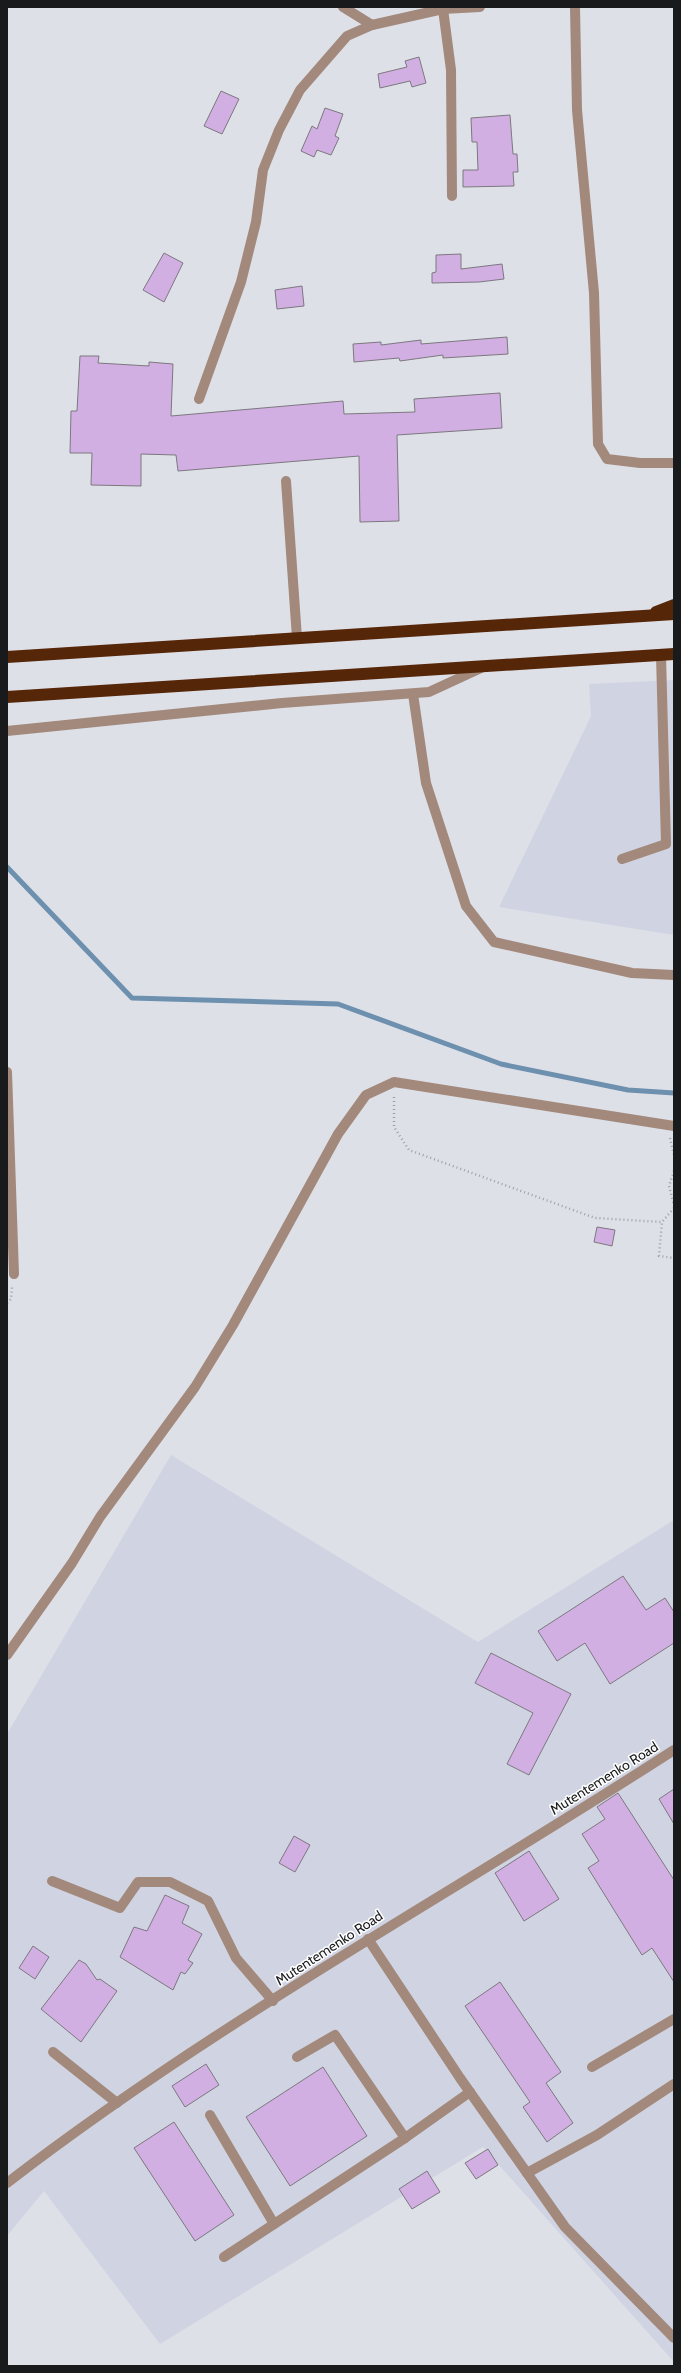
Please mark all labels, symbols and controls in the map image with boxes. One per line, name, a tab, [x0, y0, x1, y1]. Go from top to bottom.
street label: Mutentemenko Road	[546, 1737, 662, 1819]
street label: Mutentemenko Road	[272, 1907, 386, 1989]

